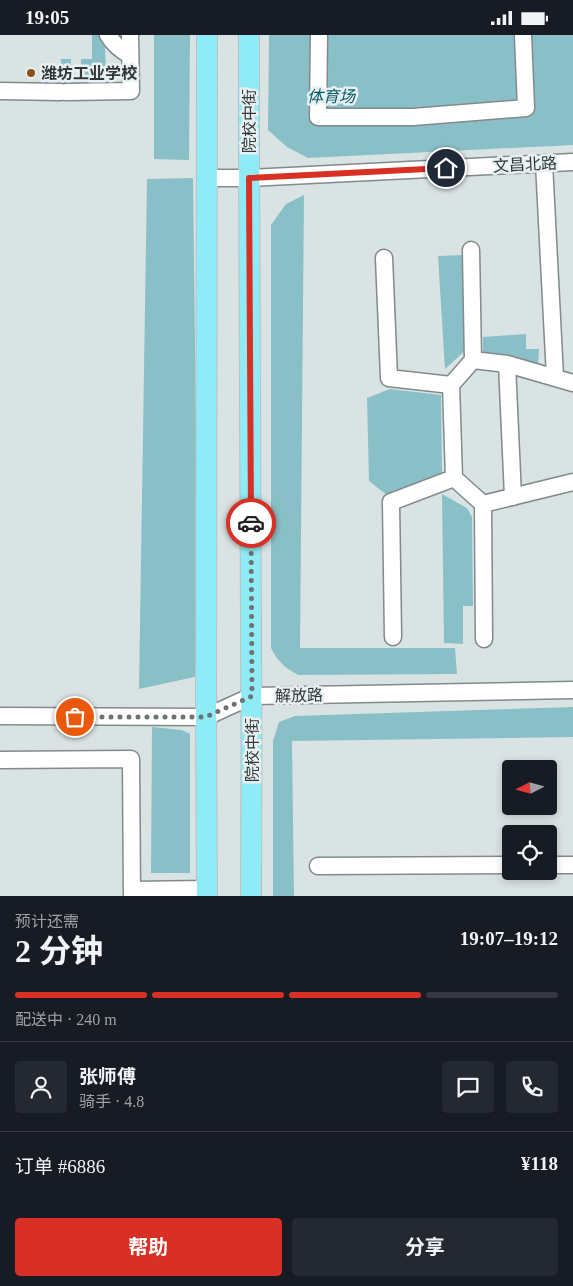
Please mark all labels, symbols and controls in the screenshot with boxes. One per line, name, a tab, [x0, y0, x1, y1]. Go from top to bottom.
text: 19:05	[25, 7, 69, 28]
place label: 潍坊工业学校	[41, 64, 138, 82]
marker: 潍坊工业学校	[25, 67, 37, 79]
park label: 体育场	[307, 88, 357, 105]
street label: 院校中街	[241, 89, 258, 153]
pin	[425, 147, 467, 189]
icon: home	[432, 154, 460, 182]
street label: 文昌北路	[493, 154, 557, 175]
courier	[226, 498, 276, 548]
icon: car	[237, 509, 265, 537]
street label: 解放路	[275, 687, 323, 704]
pin	[54, 696, 96, 738]
icon: bag	[61, 703, 89, 731]
street label: 院校中街	[244, 718, 261, 782]
north arrow	[502, 760, 558, 815]
map controls	[502, 760, 557, 880]
button: locate	[502, 825, 557, 880]
text: 预计还需	[15, 913, 79, 930]
text: 19:07–19:12	[460, 928, 558, 949]
text: 2 分钟	[15, 933, 103, 969]
text: 配送中 · 240 m	[15, 1011, 117, 1028]
button: person	[15, 1061, 67, 1113]
button: chat	[442, 1061, 494, 1113]
button: phone	[506, 1061, 558, 1113]
text: 张师傅	[79, 1066, 136, 1087]
text: 骑手 · 4.8	[79, 1093, 144, 1110]
text: ¥118	[521, 1153, 558, 1174]
text: 订单 #6886	[15, 1156, 105, 1177]
button: 帮助	[15, 1218, 282, 1276]
button: 分享	[292, 1218, 558, 1276]

